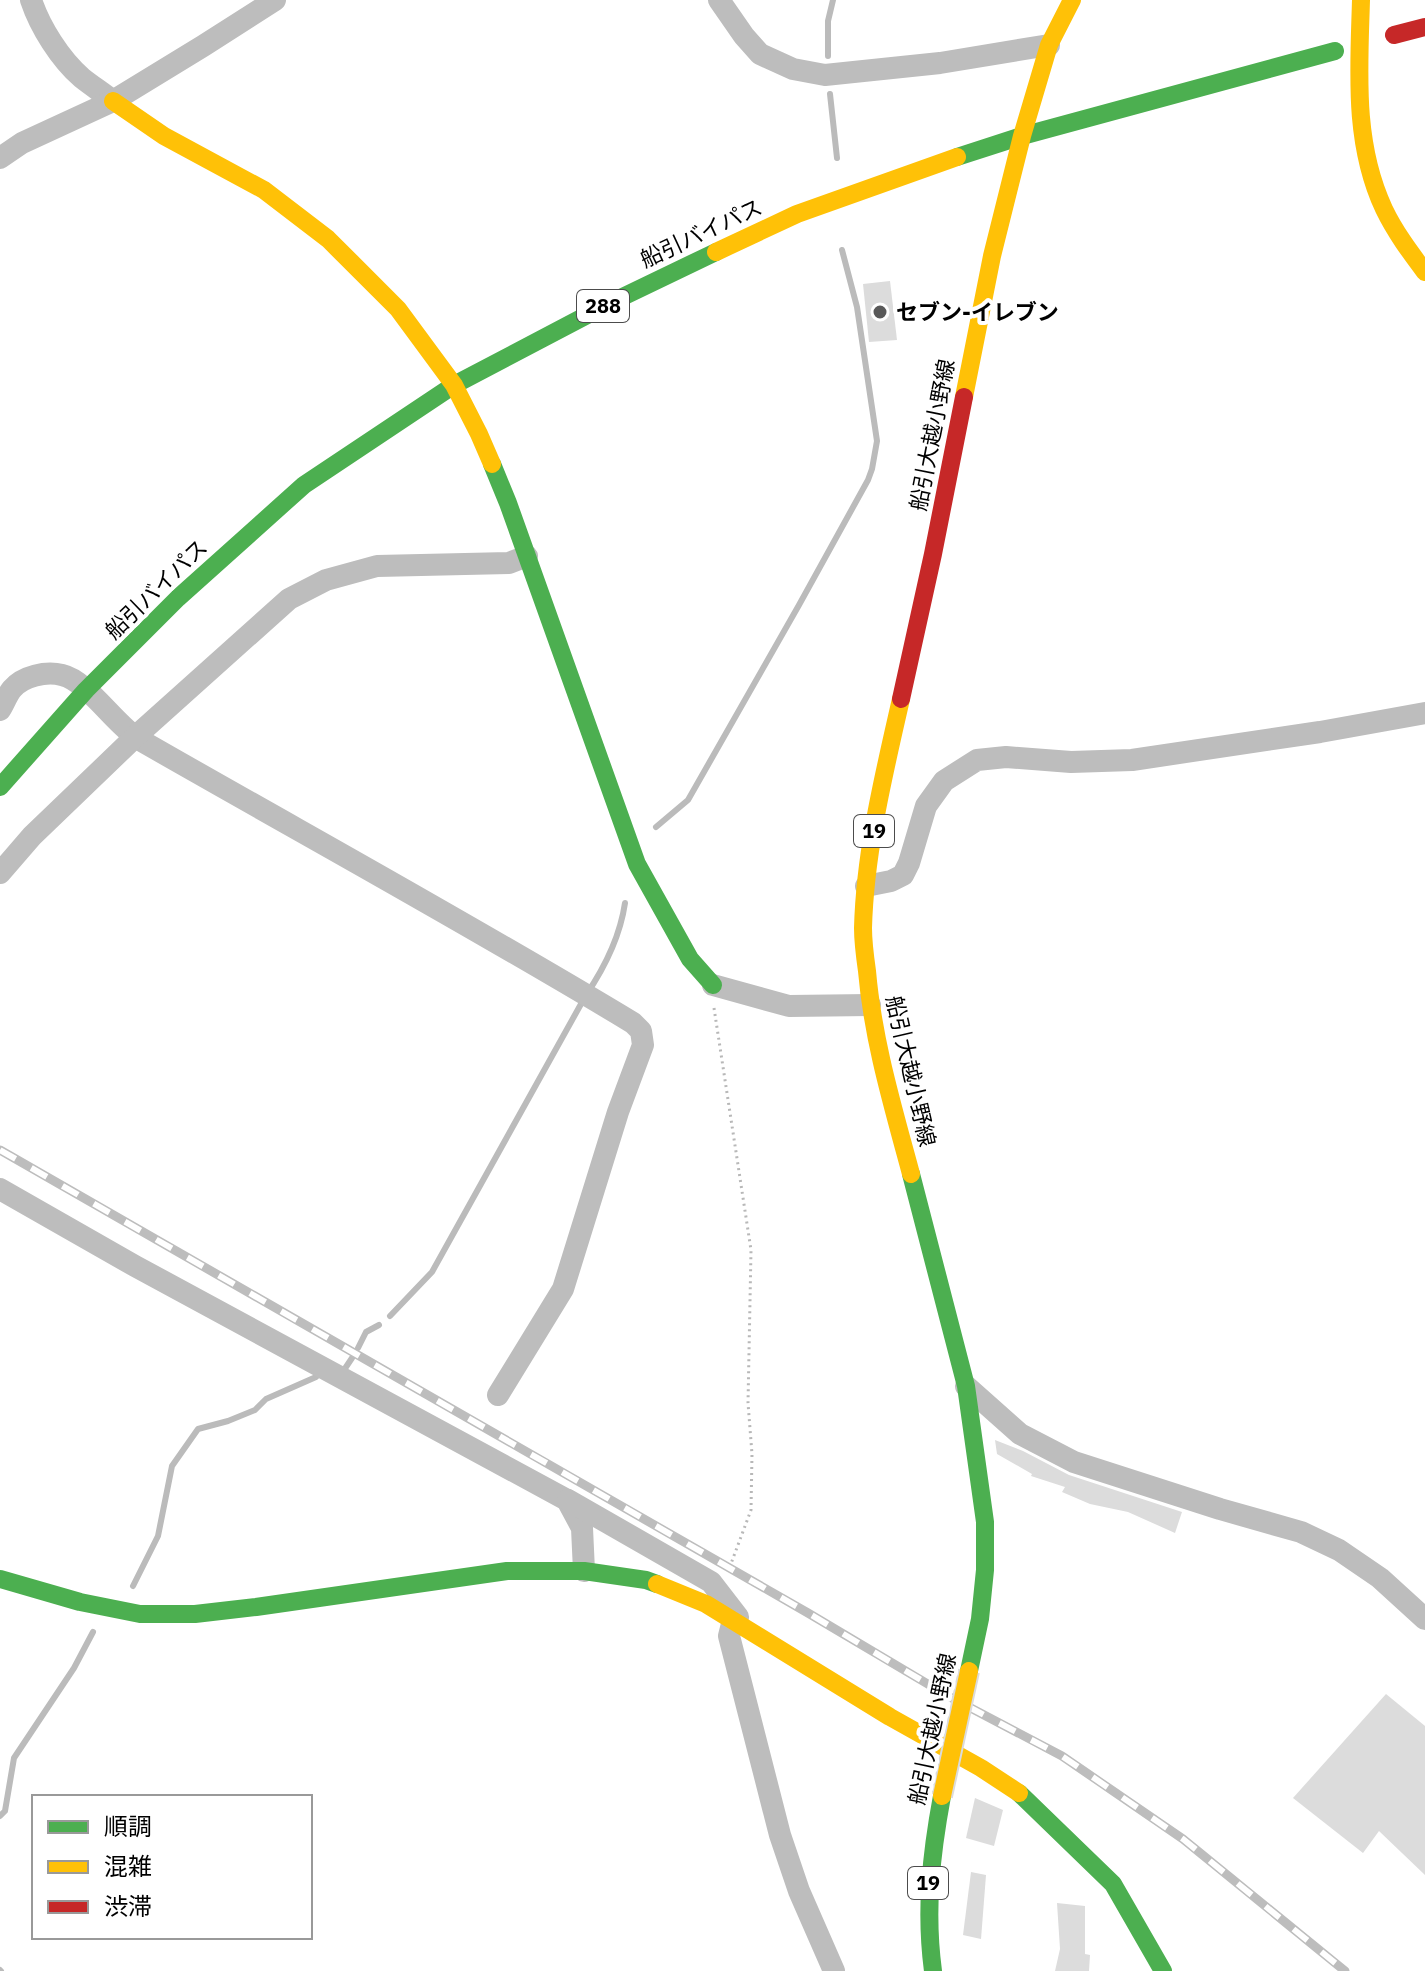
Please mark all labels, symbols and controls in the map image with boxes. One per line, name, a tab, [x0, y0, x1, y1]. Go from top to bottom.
street label: 船引バイパス	[635, 192, 767, 273]
road number: 288	[577, 290, 629, 322]
place label: セブン-イレブン	[896, 297, 1059, 326]
marker: セブン-イレブン	[871, 303, 889, 321]
street label: 船引大越小野線	[903, 357, 960, 513]
street label: 船引バイパス	[98, 533, 213, 645]
road number: 19	[854, 815, 894, 847]
street label: 船引大越小野線	[880, 993, 943, 1149]
street label: 船引大越小野線	[901, 1651, 962, 1807]
legend	[32, 1795, 312, 1939]
text: 順調	[104, 1810, 152, 1842]
text: 混雑	[104, 1850, 152, 1882]
road number: 19	[908, 1867, 948, 1899]
text: 渋滞	[104, 1890, 152, 1922]

